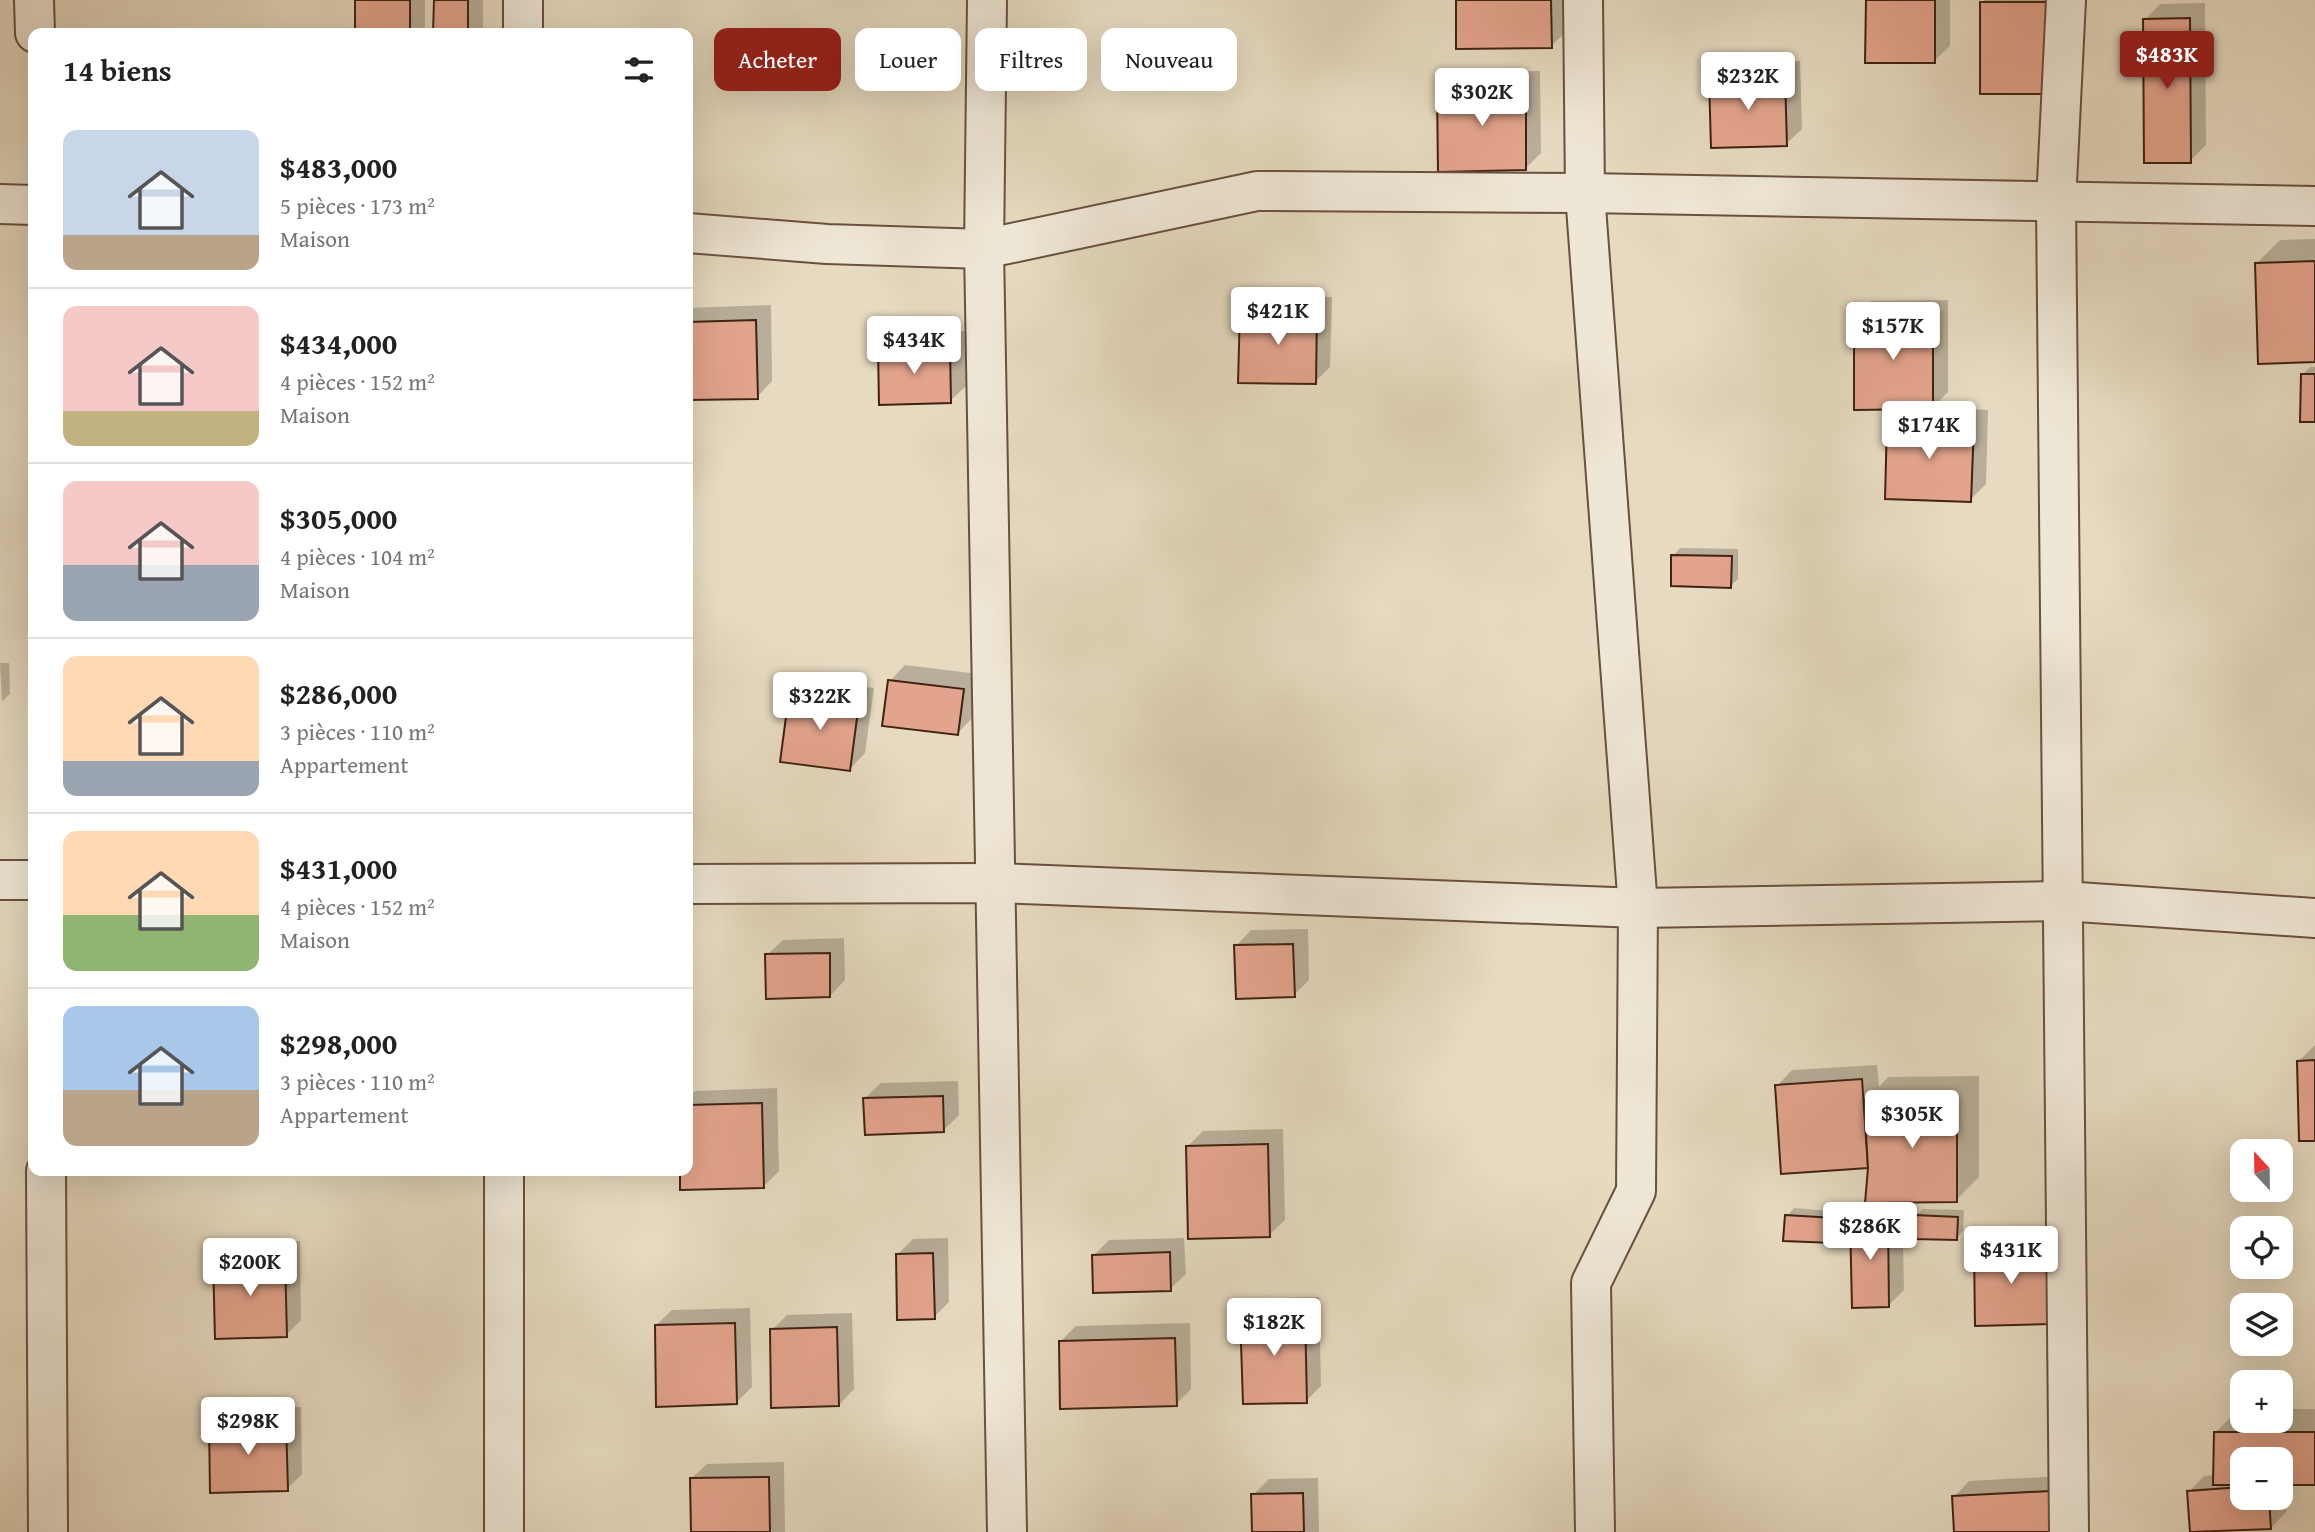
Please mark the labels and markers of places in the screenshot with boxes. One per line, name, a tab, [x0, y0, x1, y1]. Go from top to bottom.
pin: $483K	[2118, 32, 2216, 91]
pin: $232K	[1699, 52, 1797, 112]
pin: $302K	[1433, 68, 1531, 128]
pin: $421K	[1229, 288, 1327, 347]
pin: $157K	[1844, 302, 1942, 362]
pin: $434K	[865, 316, 963, 376]
pin: $174K	[1880, 402, 1978, 461]
pin: $322K	[771, 672, 869, 732]
pin: $305K	[1863, 1090, 1961, 1150]
pin: $286K	[1821, 1202, 1919, 1262]
pin: $431K	[1962, 1226, 2060, 1286]
pin: $200K	[201, 1238, 299, 1298]
pin: $182K	[1225, 1298, 1323, 1358]
pin: $298K	[199, 1398, 297, 1457]

